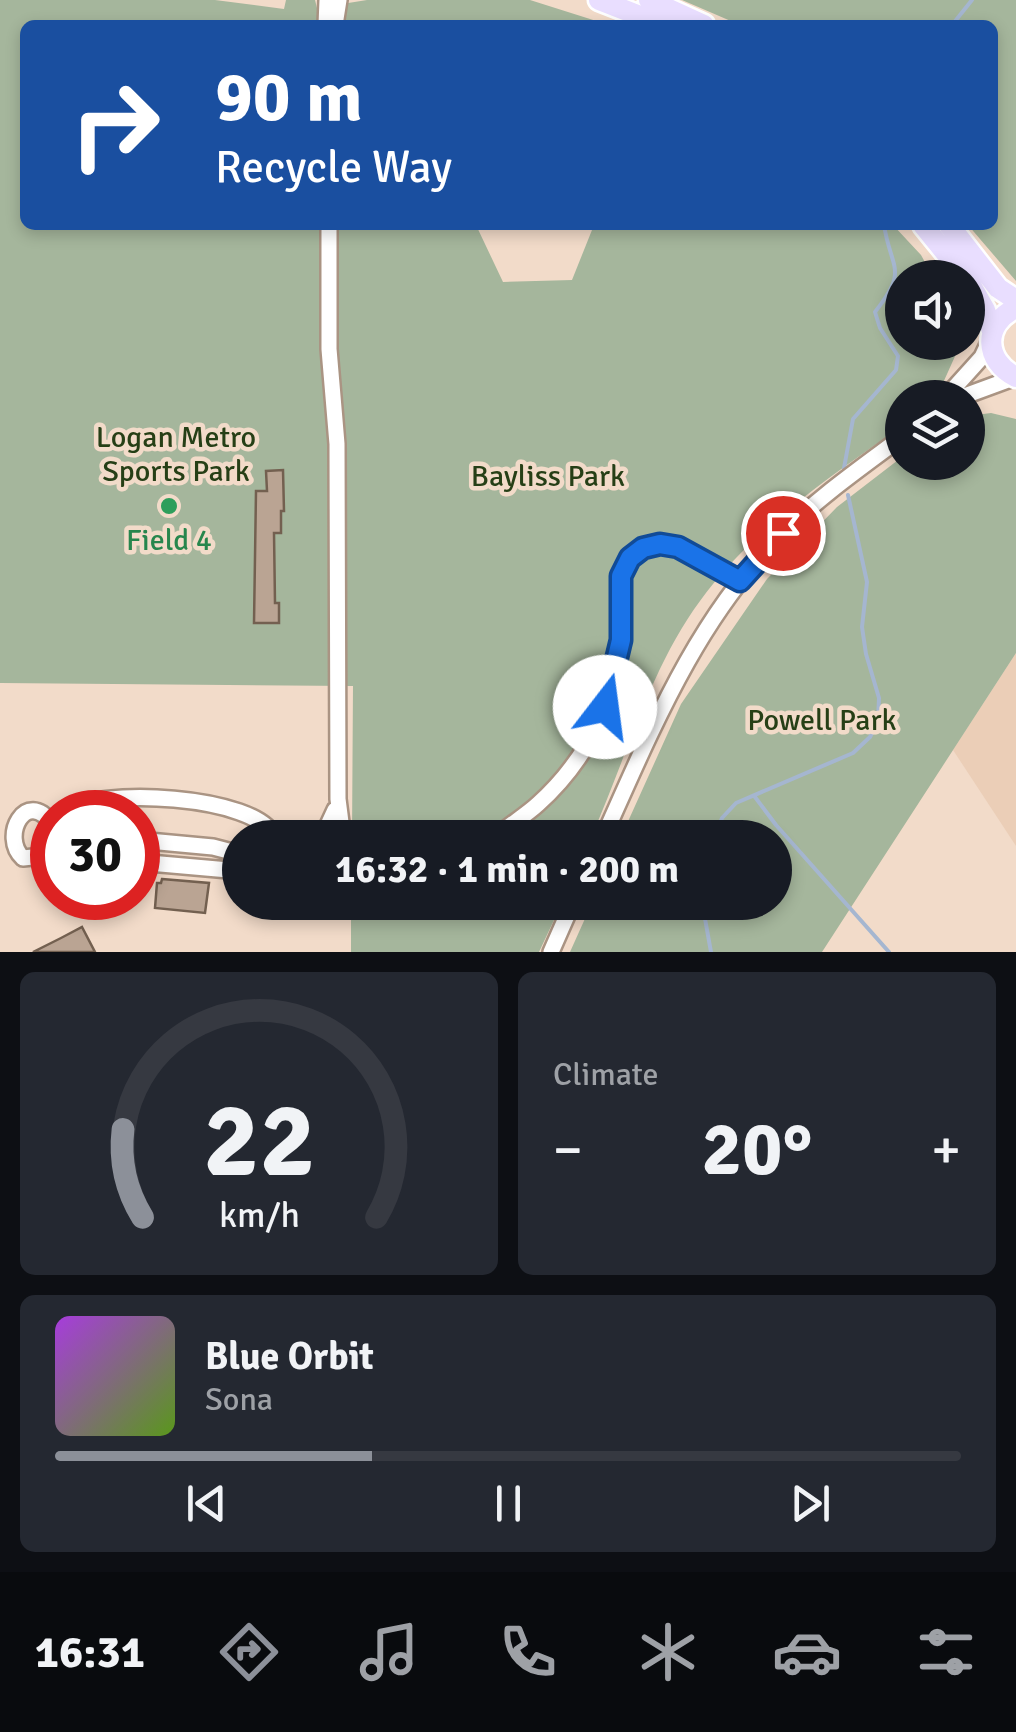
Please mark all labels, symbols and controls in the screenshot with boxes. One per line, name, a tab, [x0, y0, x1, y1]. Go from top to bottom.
text: 90 m	[215, 54, 363, 140]
icon: right	[50, 60, 180, 190]
text: Recycle Way	[215, 140, 452, 195]
map controls	[885, 260, 985, 480]
button: sound	[885, 260, 985, 360]
button: layers	[885, 380, 985, 480]
park label: Logan Metro Sports Park	[96, 419, 256, 490]
park label: Bayliss Park	[471, 458, 625, 495]
pin	[741, 491, 826, 576]
marker: Field 4	[158, 495, 180, 517]
icon: arrive	[756, 506, 811, 561]
place label: Field 4	[126, 522, 212, 559]
position arrow	[553, 655, 657, 759]
park label: Powell Park	[747, 702, 897, 739]
speed limit sign: 30	[30, 790, 160, 920]
text: 16:32 · 1 min · 200 m	[335, 846, 679, 893]
text: Climate	[553, 1055, 659, 1094]
text: 22	[203, 1077, 315, 1205]
text: 20°	[702, 1103, 813, 1196]
text: −	[553, 1116, 583, 1184]
text: +	[931, 1116, 961, 1184]
text: km/h	[219, 1193, 299, 1237]
text: Blue Orbit	[205, 1333, 374, 1380]
text: Sona	[205, 1380, 273, 1419]
icon: previous	[179, 1476, 234, 1531]
icon: pause	[481, 1476, 536, 1531]
icon: next	[783, 1476, 838, 1531]
icon: directions	[214, 1617, 284, 1687]
icon: music	[354, 1617, 424, 1687]
icon: phone	[493, 1617, 563, 1687]
icon: climate	[633, 1617, 703, 1687]
icon: car	[772, 1617, 842, 1687]
icon: filters	[911, 1617, 981, 1687]
text: 16:31	[35, 1625, 145, 1680]

